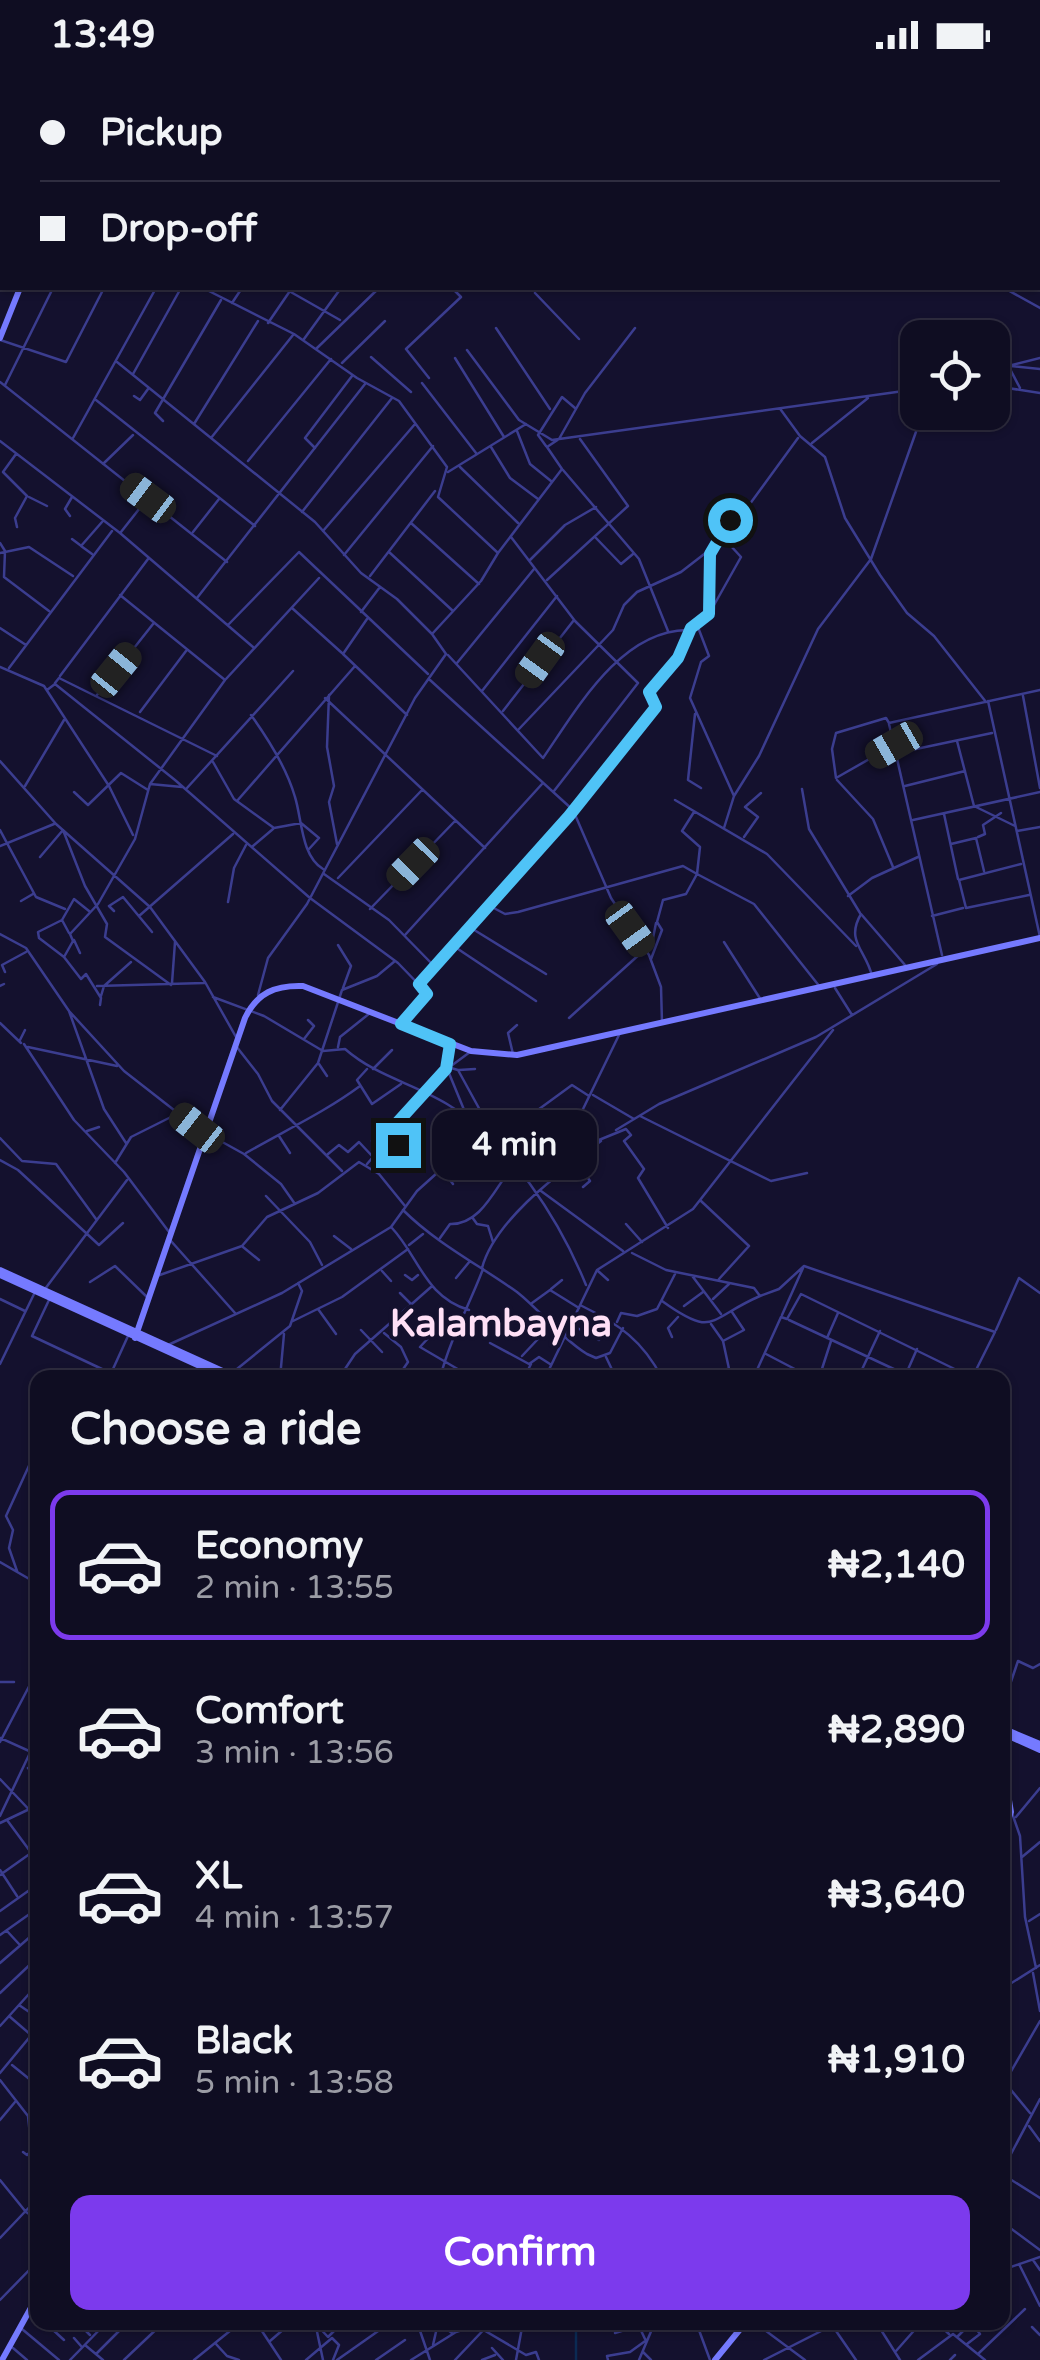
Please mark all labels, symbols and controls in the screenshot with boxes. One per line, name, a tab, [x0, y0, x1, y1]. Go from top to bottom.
text: 13:49	[50, 12, 155, 58]
text: Pickup	[100, 110, 223, 156]
text: Drop-off	[100, 206, 257, 252]
map controls	[900, 320, 1010, 430]
button: locate	[900, 320, 1010, 430]
car	[115, 468, 181, 528]
route start	[708, 498, 753, 543]
car	[510, 627, 570, 693]
car	[85, 637, 147, 703]
car	[861, 717, 927, 773]
car	[381, 832, 445, 896]
car	[600, 896, 660, 962]
car	[164, 1098, 230, 1158]
callout: 4 min	[433, 1110, 598, 1180]
route end	[376, 1123, 421, 1168]
text: 4 min	[472, 1126, 557, 1164]
district label: Kalambayna	[390, 1301, 612, 1347]
text: Choose a ride	[70, 1403, 361, 1457]
icon: car	[75, 1520, 165, 1610]
text: Economy	[195, 1523, 363, 1569]
text: ₦2,140	[828, 1542, 965, 1588]
text: 2 min · 13:55	[195, 1569, 394, 1607]
icon: car	[75, 1685, 165, 1775]
text: Comfort	[195, 1688, 344, 1734]
text: ₦2,890	[828, 1707, 965, 1753]
text: 3 min · 13:56	[195, 1734, 394, 1772]
icon: car	[75, 1850, 165, 1940]
text: XL	[195, 1853, 242, 1899]
text: ₦3,640	[828, 1872, 965, 1918]
text: 4 min · 13:57	[195, 1899, 394, 1937]
icon: car	[75, 2015, 165, 2105]
text: Black	[195, 2018, 293, 2064]
text: ₦1,910	[828, 2037, 965, 2083]
text: 5 min · 13:58	[195, 2064, 394, 2102]
button: Confirm	[70, 2195, 970, 2310]

